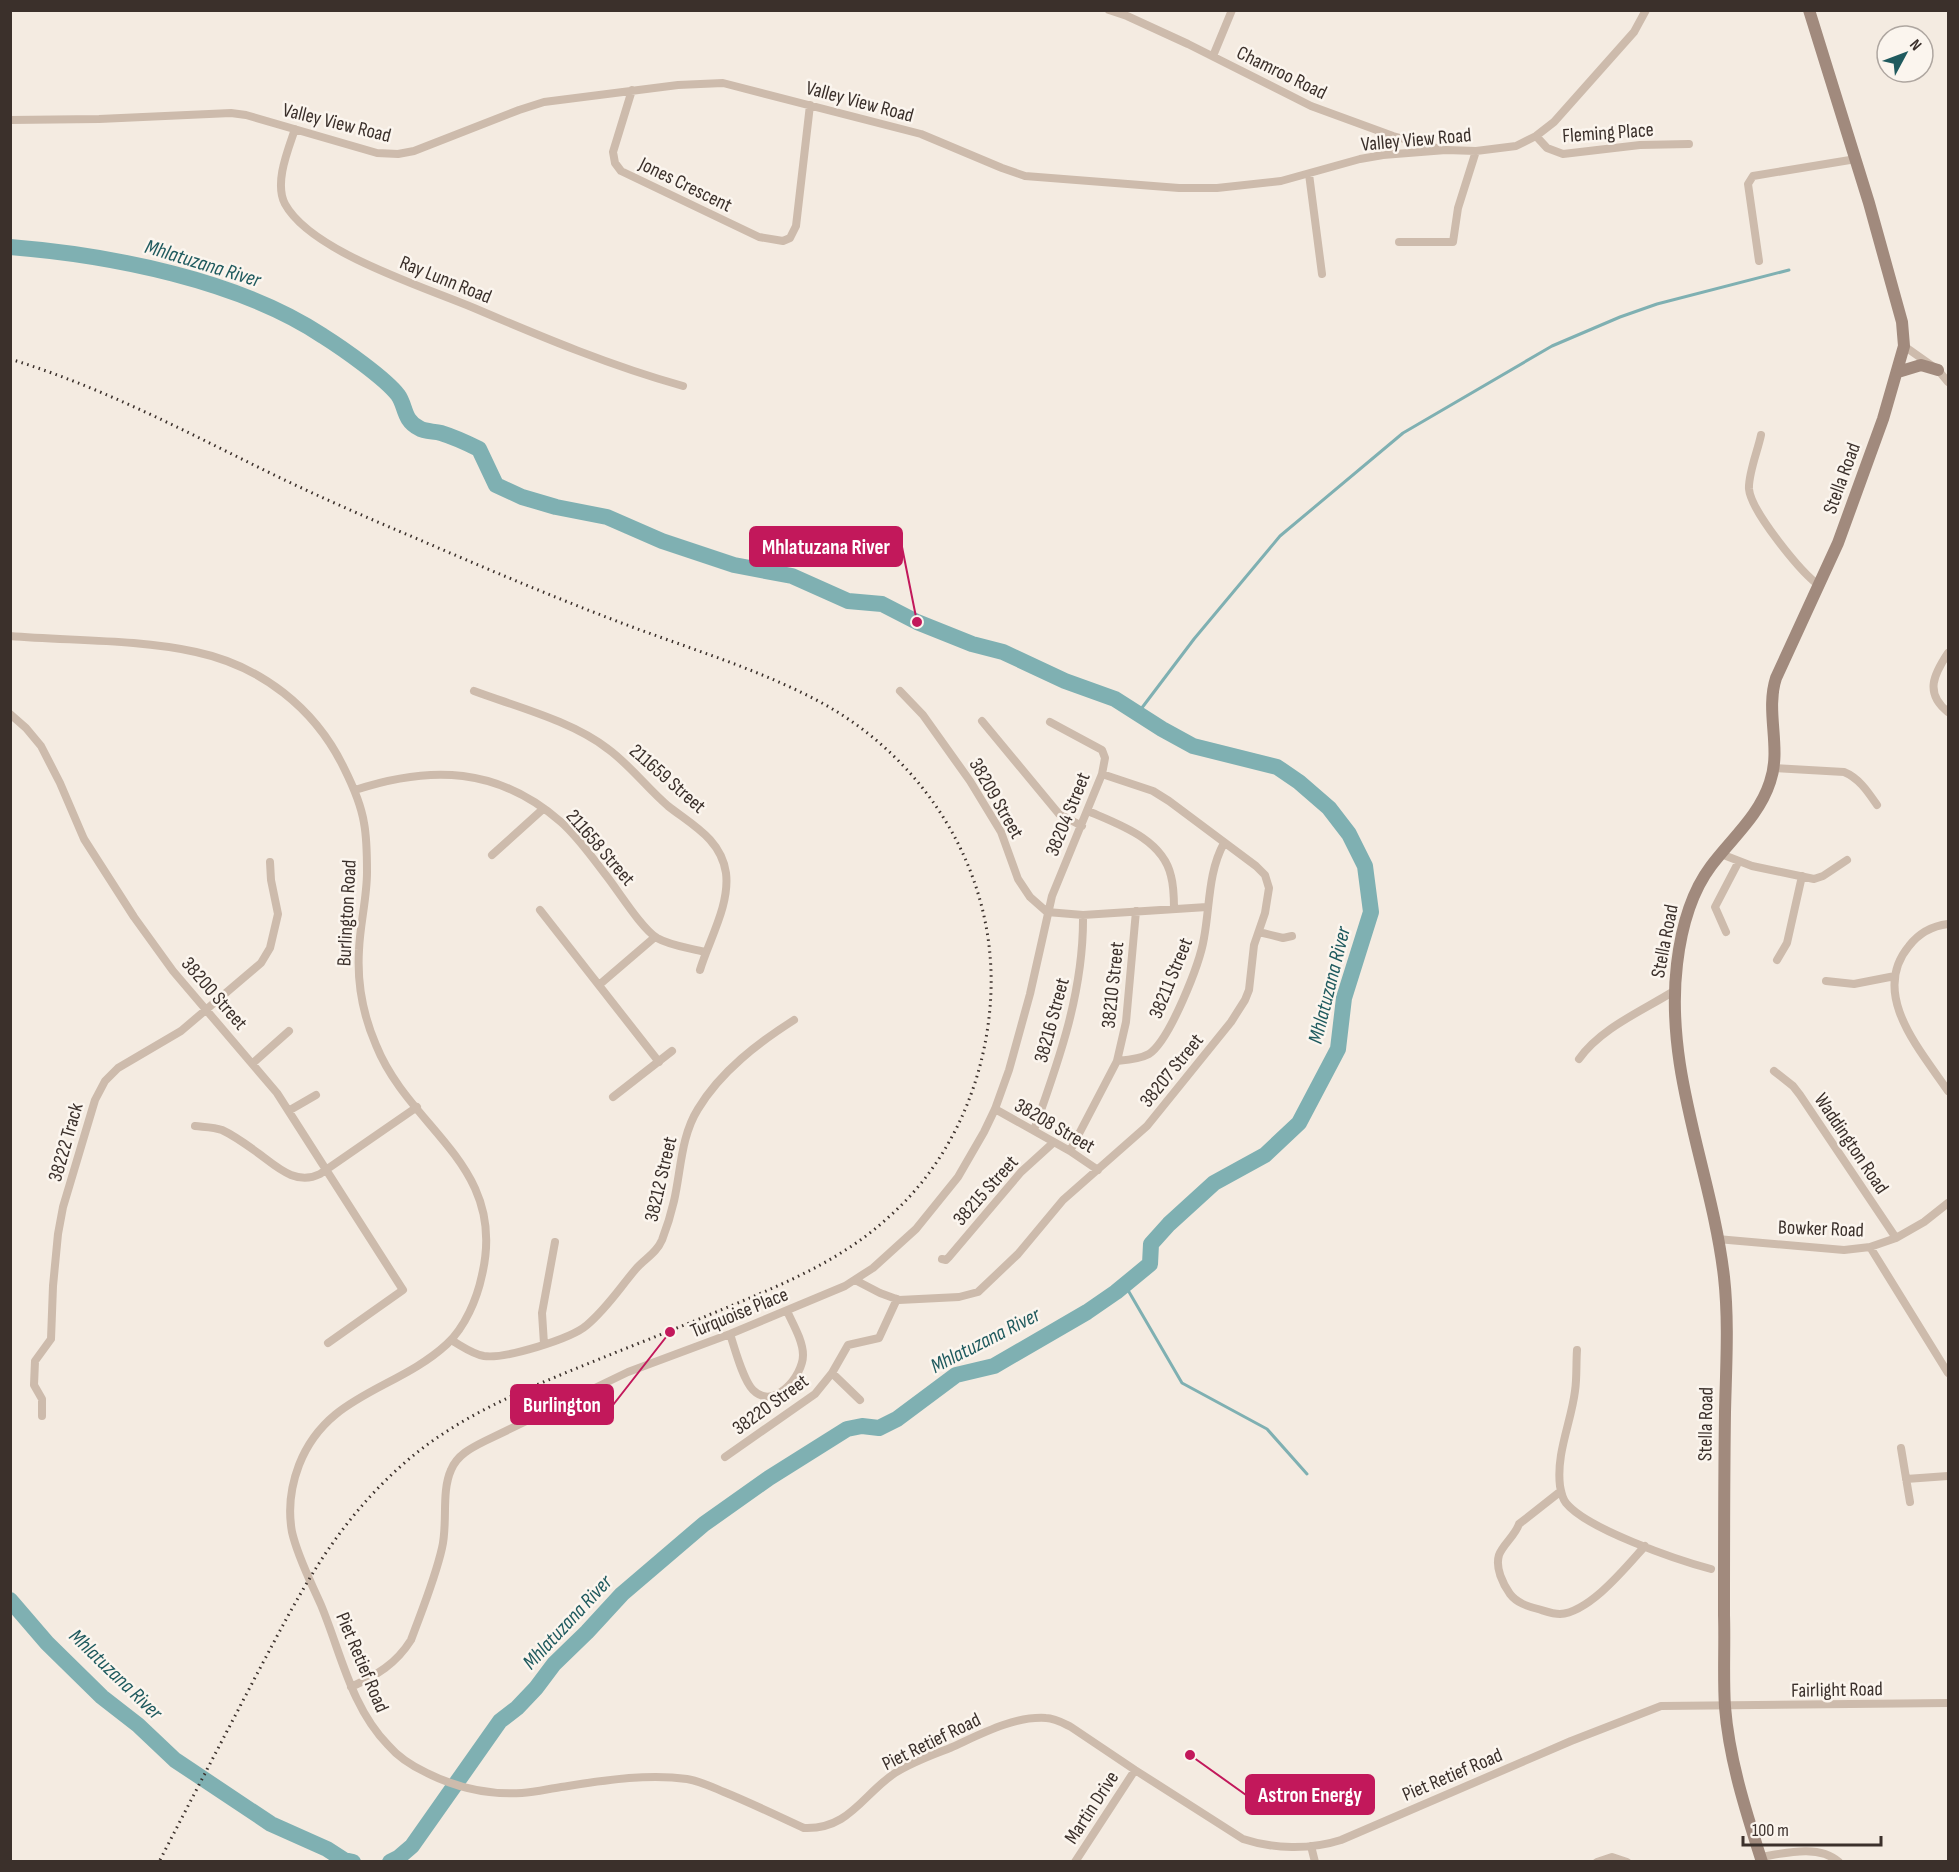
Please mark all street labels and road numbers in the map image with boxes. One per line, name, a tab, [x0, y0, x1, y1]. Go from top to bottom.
street label: Chamroo Road	[1233, 41, 1331, 105]
street label: Valley View Road	[803, 76, 916, 128]
street label: Valley View Road	[280, 98, 393, 148]
street label: Fleming Place	[1562, 118, 1655, 148]
street label: Valley View Road	[1360, 123, 1472, 157]
street label: Jones Crescent	[634, 152, 736, 218]
street label: Ray Lunn Road	[396, 251, 495, 309]
street label: Stella Road	[1818, 439, 1866, 517]
street label: 211659 Street	[624, 739, 710, 818]
street label: 38209 Street	[964, 754, 1029, 843]
street label: 38204 Street	[1040, 769, 1096, 860]
street label: 211658 Street	[561, 805, 640, 891]
street label: Burlington Road	[332, 859, 362, 967]
street label: Stella Road	[1646, 902, 1684, 980]
street label: 38211 Street	[1144, 934, 1198, 1022]
street label: 38210 Street	[1097, 941, 1129, 1030]
street label: 38200 Street	[176, 952, 252, 1035]
street label: 38216 Street	[1029, 975, 1075, 1065]
street label: 38207 Street	[1135, 1029, 1209, 1112]
street label: Waddington Road	[1809, 1089, 1894, 1198]
street label: 38208 Street	[1010, 1093, 1099, 1158]
street label: 38222 Track	[43, 1100, 89, 1184]
street label: 38212 Street	[640, 1134, 682, 1224]
street label: 38215 Street	[948, 1151, 1023, 1231]
street label: Bowker Road	[1778, 1216, 1864, 1242]
street label: Turquoise Place	[687, 1282, 792, 1343]
street label: 38220 Street	[728, 1369, 813, 1440]
street label: Stella Road	[1693, 1387, 1719, 1461]
street label: Piet Retief Road	[330, 1609, 394, 1716]
street label: Fairlight Road	[1791, 1677, 1883, 1703]
street label: Piet Retief Road	[878, 1708, 985, 1776]
street label: Piet Retief Road	[1399, 1743, 1506, 1807]
street label: Martin Drive	[1059, 1767, 1124, 1848]

